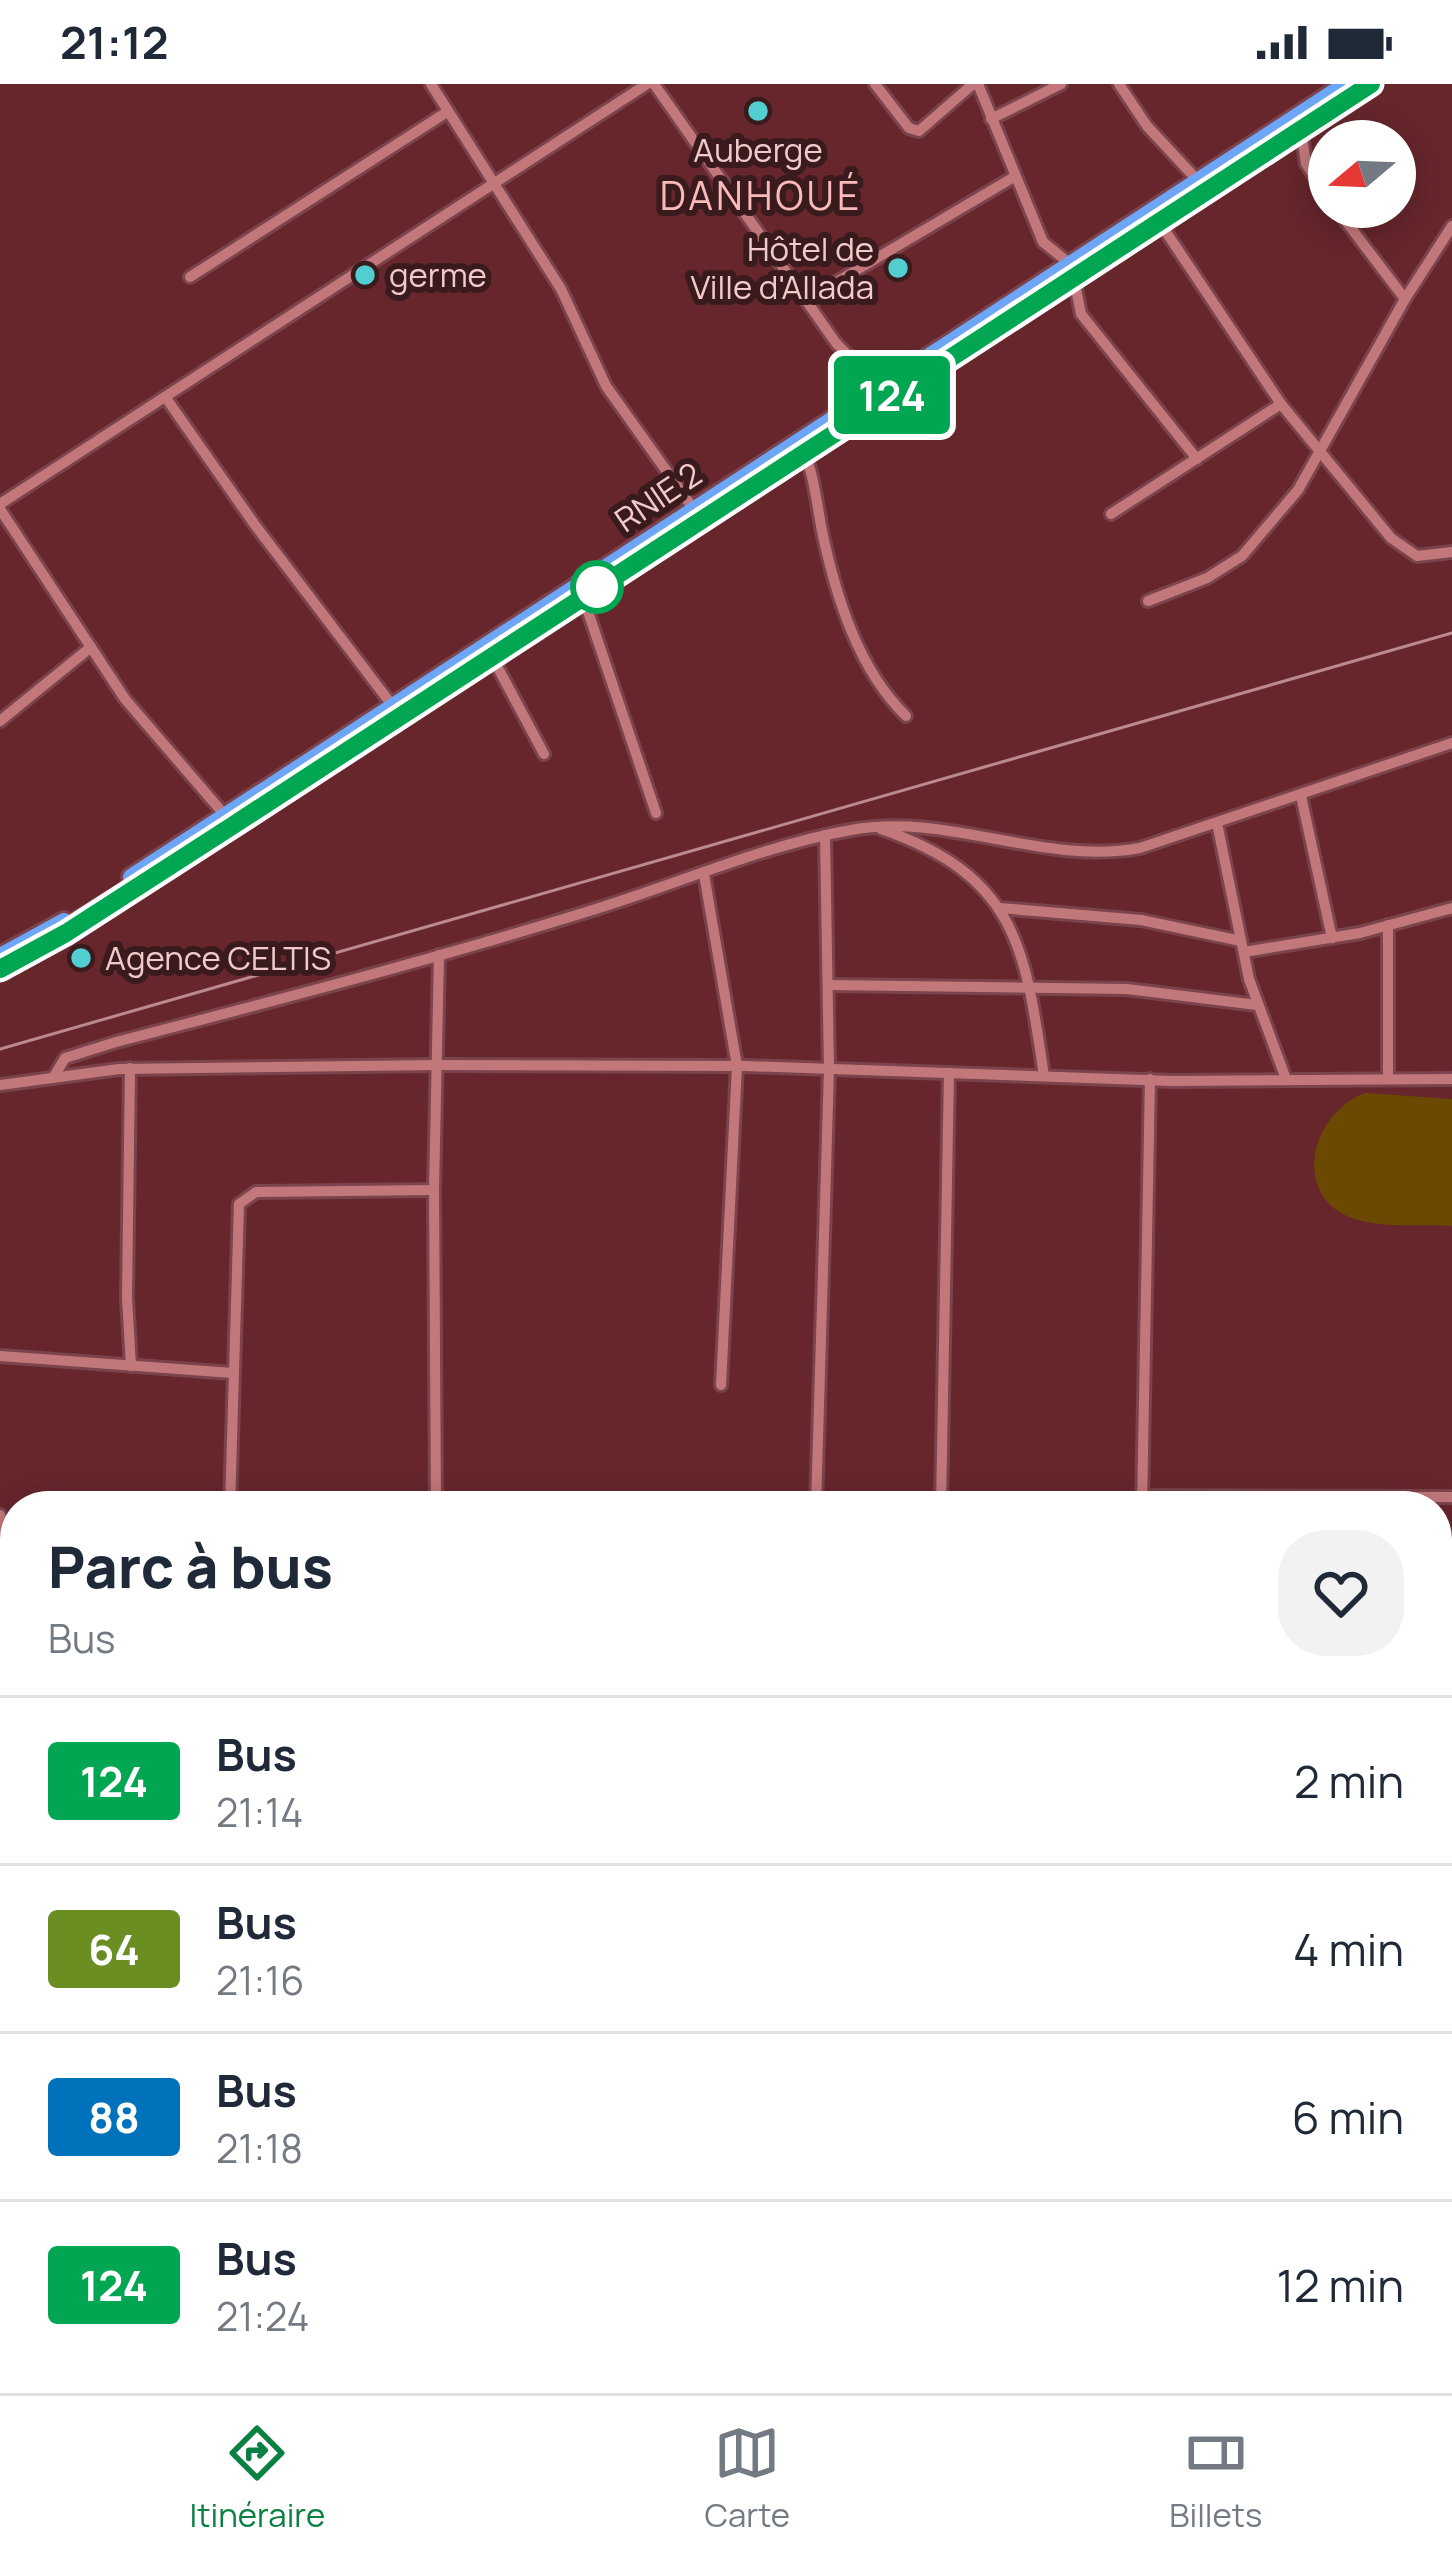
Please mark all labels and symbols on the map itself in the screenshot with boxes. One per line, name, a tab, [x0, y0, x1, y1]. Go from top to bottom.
marker: Auberge	[745, 98, 771, 124]
north arrow	[1308, 120, 1416, 228]
place label: Auberge	[693, 127, 823, 172]
district label: DANHOUÉ	[660, 168, 862, 222]
place label: Hôtel de Ville d'Allada	[691, 226, 874, 309]
place label: germe	[389, 252, 487, 297]
marker: Hôtel de Ville d'Allada	[885, 255, 911, 281]
marker: germe	[352, 262, 378, 288]
line badge: 124	[823, 356, 961, 434]
street label: RNIE 2	[606, 451, 710, 542]
unlabelled marker	[572, 562, 622, 612]
place label: Agence CELTIS	[105, 935, 331, 980]
marker: Agence CELTIS	[68, 945, 94, 971]

